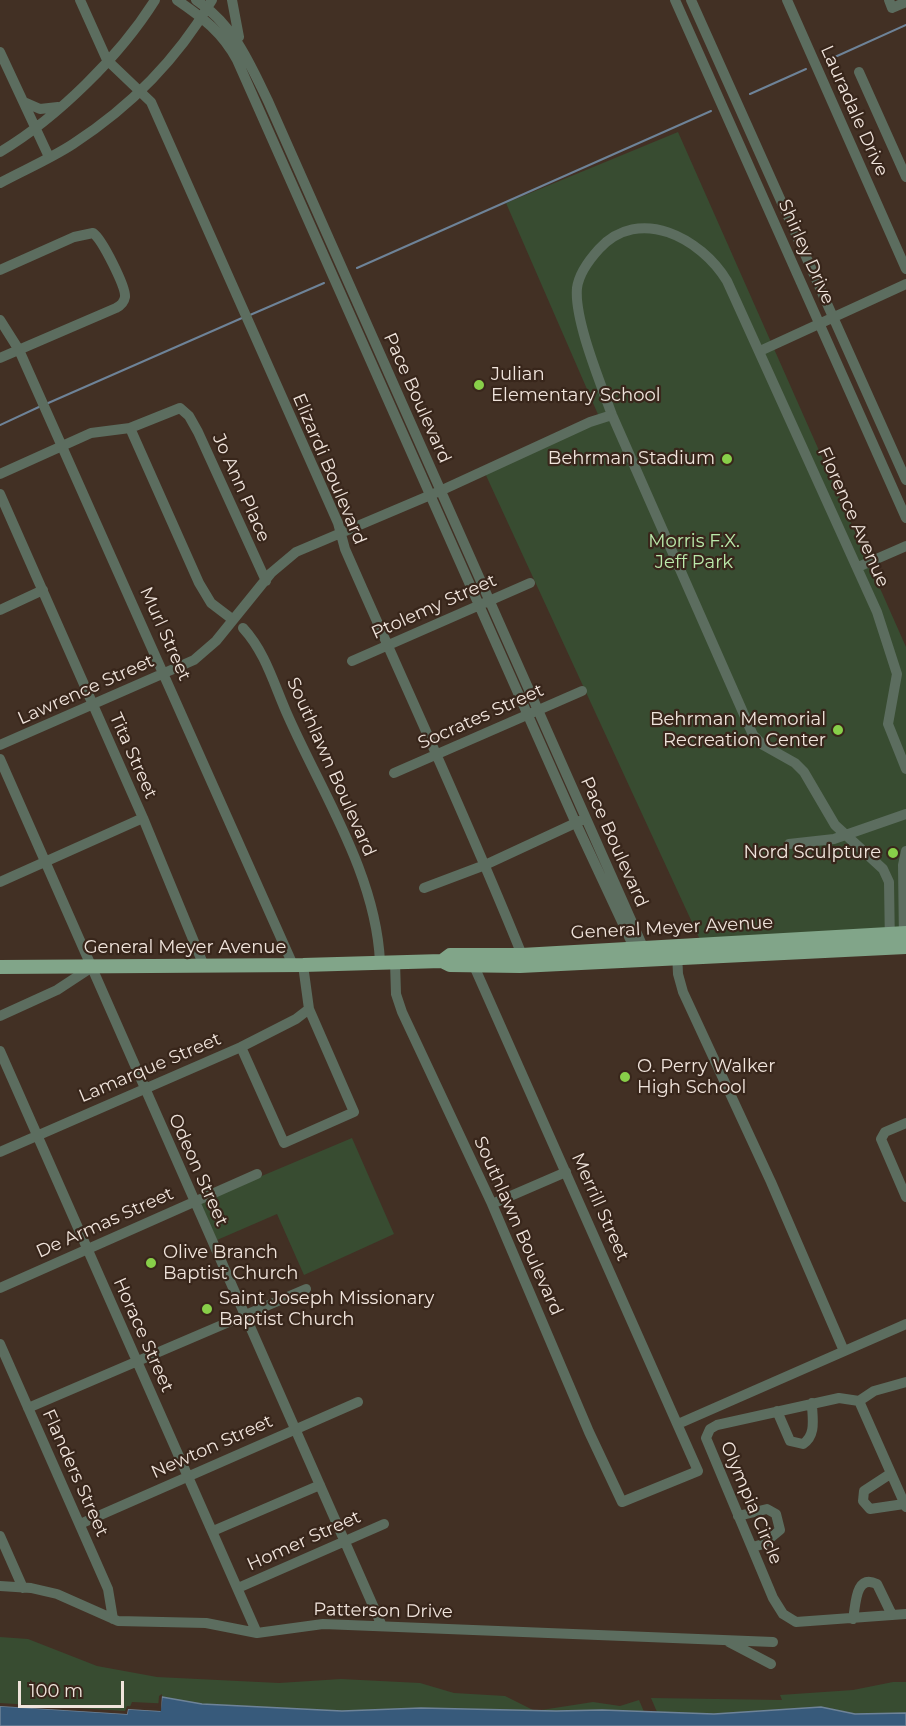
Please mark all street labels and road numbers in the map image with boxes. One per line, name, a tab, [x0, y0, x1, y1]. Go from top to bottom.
street label: Lauradale Drive	[815, 42, 893, 180]
street label: Shirley Drive	[773, 196, 839, 308]
street label: Pace Boulevard	[379, 329, 455, 467]
street label: Elizardi Boulevard	[287, 390, 371, 548]
street label: Jo Ann Place	[208, 431, 274, 545]
street label: Florence Avenue	[812, 444, 894, 590]
street label: Ptolemy Street	[368, 570, 500, 644]
street label: Murl Street	[135, 584, 195, 684]
street label: Lawrence Street	[15, 650, 157, 730]
street label: Southlawn Boulevard	[282, 674, 380, 860]
street label: Socrates Street	[415, 680, 547, 754]
street label: Tita Street	[104, 710, 162, 802]
street label: Pace Boulevard	[576, 773, 652, 911]
street label: General Meyer Avenue	[570, 912, 774, 944]
street label: General Meyer Avenue	[84, 937, 286, 959]
street label: Lamarque Street	[76, 1028, 224, 1108]
street label: Odeon Street	[164, 1110, 232, 1230]
street label: Southlawn Boulevard	[469, 1133, 567, 1319]
street label: Merrill Street	[567, 1150, 633, 1264]
street label: De Armas Street	[33, 1183, 177, 1263]
street label: Horace Street	[108, 1274, 178, 1396]
street label: Flanders Street	[37, 1406, 113, 1540]
street label: Newton Street	[148, 1411, 276, 1483]
street label: Olympia Circle	[715, 1438, 787, 1568]
street label: Homer Street	[244, 1506, 364, 1576]
street label: Patterson Drive	[313, 1599, 453, 1623]

